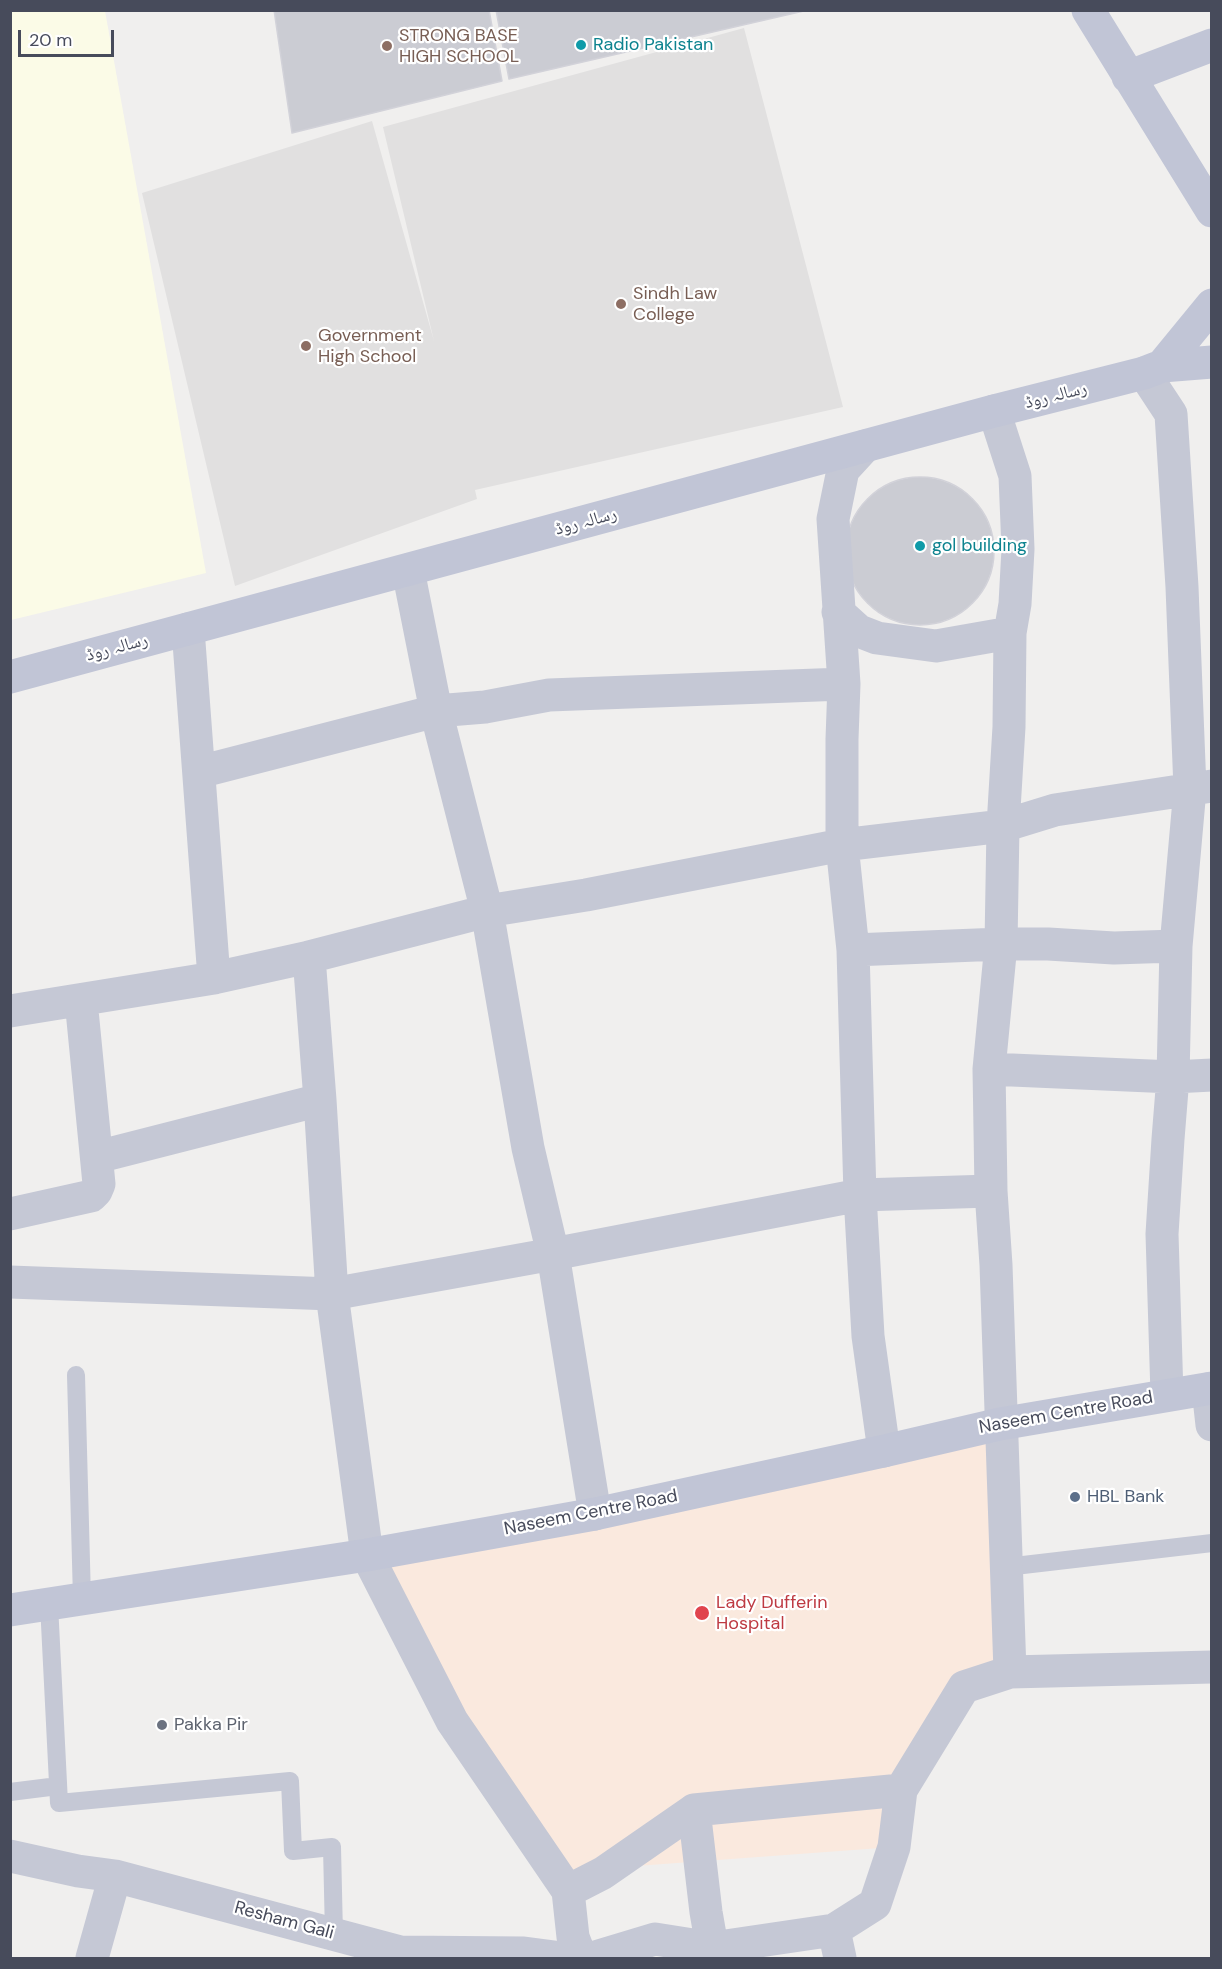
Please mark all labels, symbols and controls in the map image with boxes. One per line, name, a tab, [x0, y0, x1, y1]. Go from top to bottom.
scale bar	[21, 18, 117, 56]
place label: STRONG BASE HIGH SCHOOL	[399, 25, 519, 68]
text: 20 m	[29, 28, 72, 52]
place label: Radio Pakistan	[593, 34, 713, 56]
marker: Radio Pakistan	[574, 38, 588, 52]
marker: STRONG BASE HIGH SCHOOL	[380, 39, 394, 53]
place label: Sindh Law College	[633, 283, 717, 326]
marker: Sindh Law College	[614, 297, 628, 311]
place label: Government High School	[318, 325, 422, 368]
marker: Government High School	[299, 339, 313, 353]
street label: رسالہ روڈ	[1023, 378, 1089, 414]
street label: رسالہ روڈ	[553, 503, 619, 541]
place label: gol building	[932, 535, 1027, 557]
marker: gol building	[913, 539, 927, 553]
street label: رسالہ روڈ	[84, 629, 150, 667]
street label: Naseem Centre Road	[977, 1387, 1155, 1439]
street label: Naseem Centre Road	[502, 1486, 680, 1540]
place label: HBL Bank	[1087, 1486, 1164, 1508]
marker: HBL Bank	[1068, 1490, 1082, 1504]
place label: Lady Dufferin Hospital	[716, 1592, 827, 1634]
marker: Lady Dufferin Hospital	[693, 1604, 711, 1622]
place label: Pakka Pir	[174, 1714, 248, 1736]
marker: Pakka Pir	[155, 1718, 169, 1732]
street label: Resham Gali	[232, 1897, 336, 1945]

